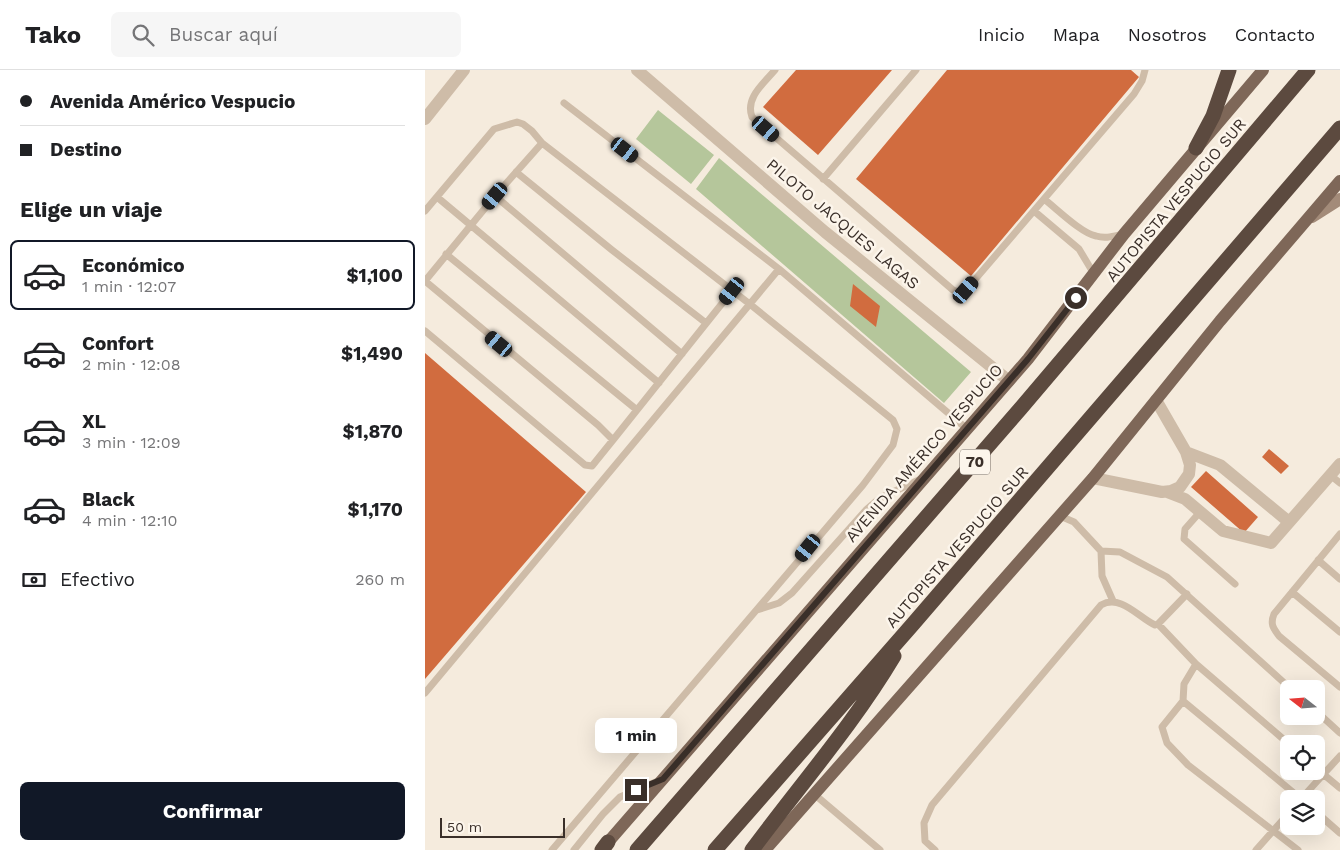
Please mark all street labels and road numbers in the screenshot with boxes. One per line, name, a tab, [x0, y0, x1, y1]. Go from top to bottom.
street label: AUTOPISTA VESPUCIO SUR	[1102, 114, 1250, 286]
street label: PILOTO JACQUES LAGAS	[763, 155, 923, 293]
street label: AVENIDA AMÉRICO VESPUCIO	[841, 360, 1007, 546]
road number: 70	[960, 450, 990, 474]
street label: AUTOPISTA VESPUCIO SUR	[882, 462, 1032, 632]

